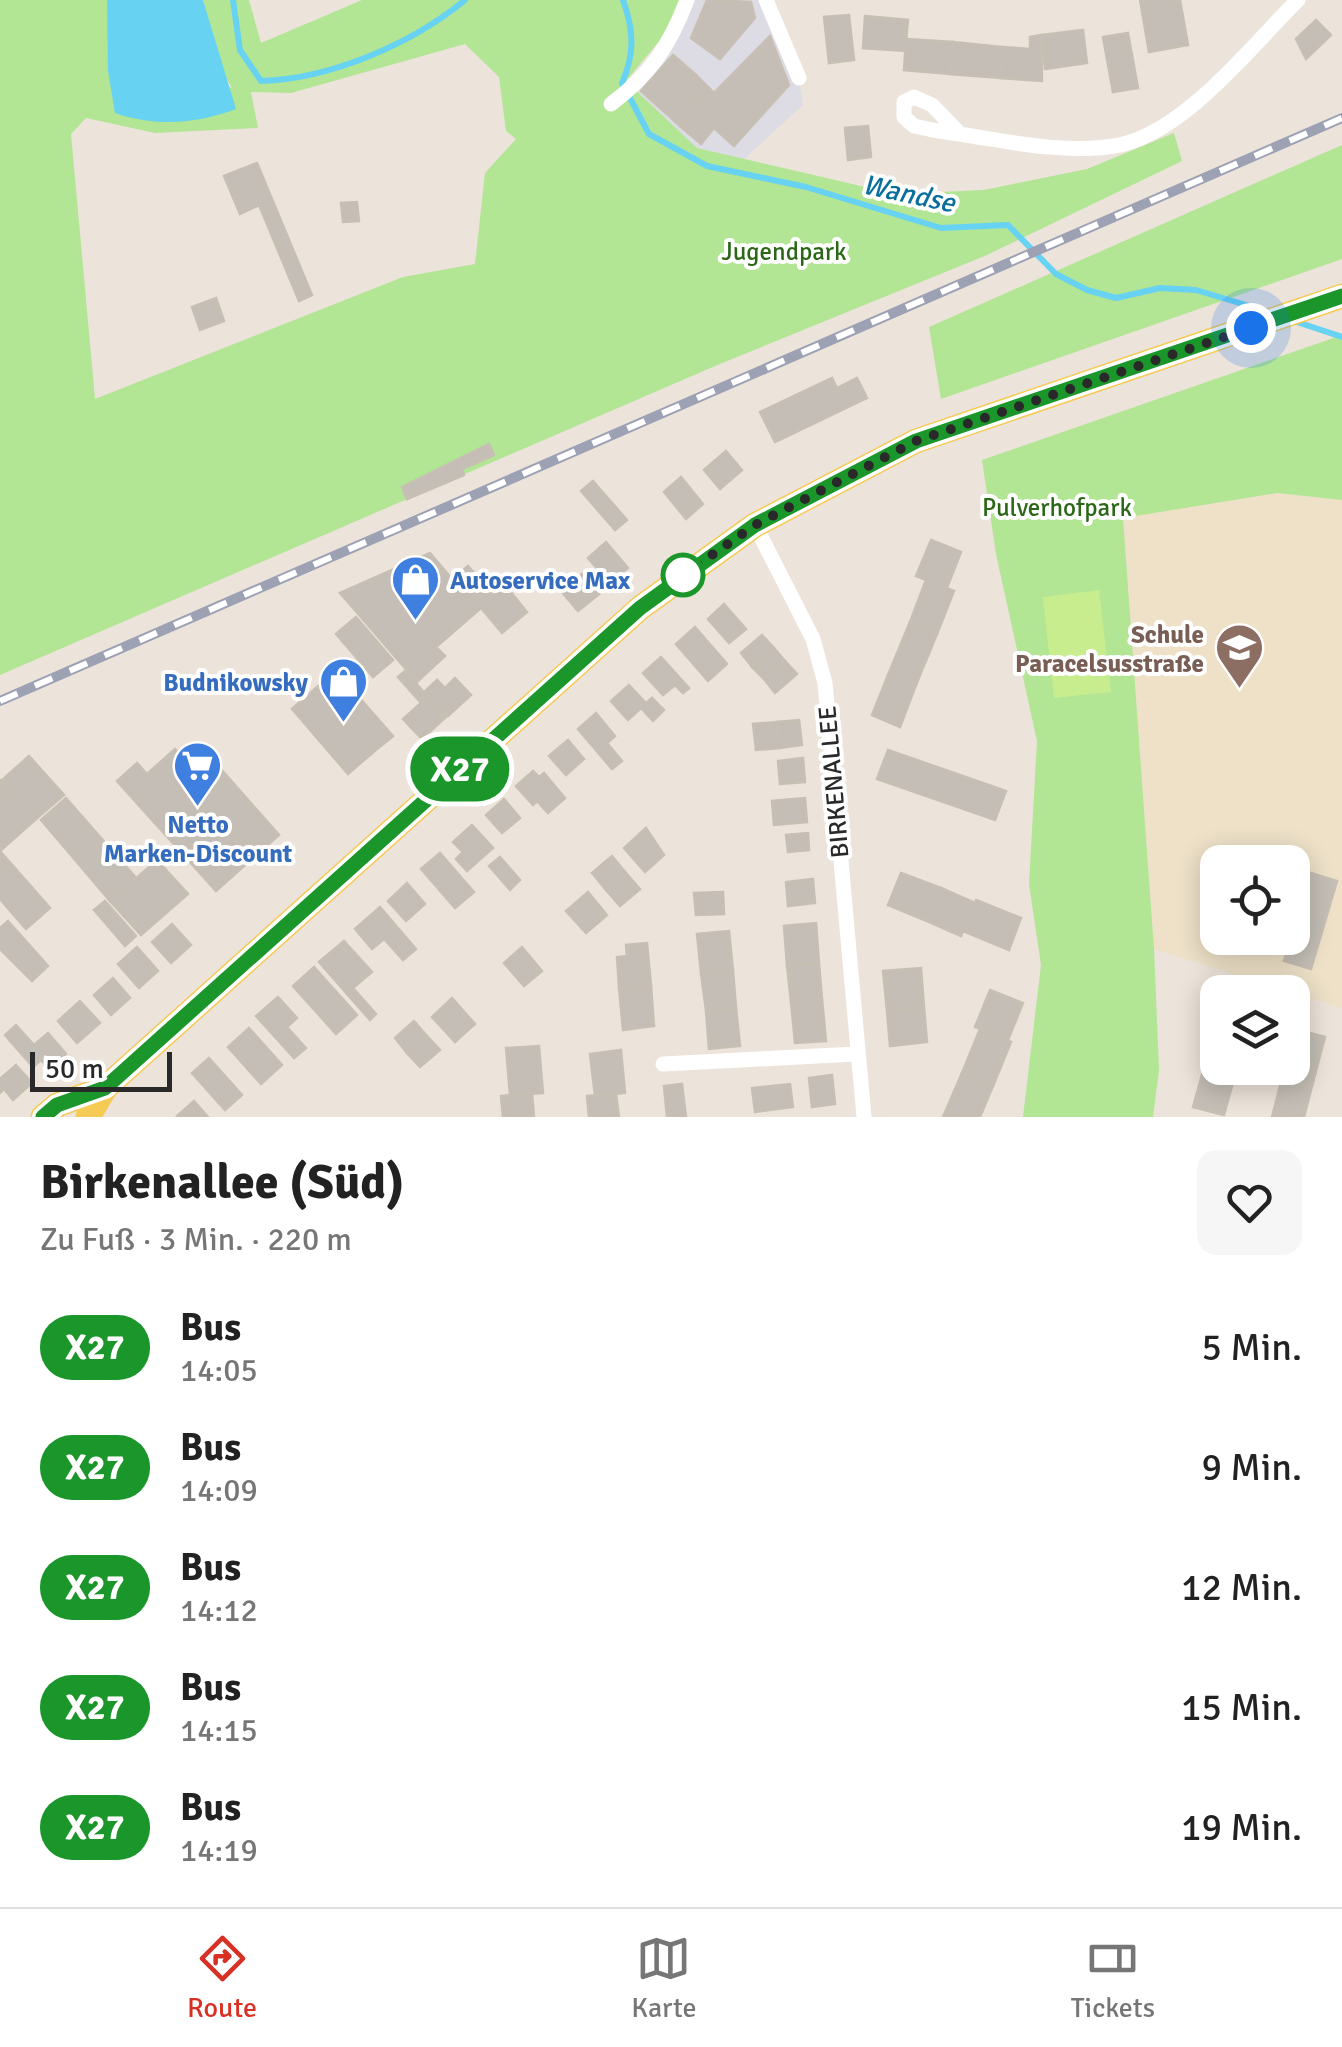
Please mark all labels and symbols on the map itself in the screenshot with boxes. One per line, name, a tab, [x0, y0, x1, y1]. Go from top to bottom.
water label: Wandse	[860, 168, 960, 221]
park label: Jugendpark	[721, 236, 847, 267]
your location	[1226, 303, 1276, 353]
park label: Pulverhofpark	[982, 492, 1132, 523]
shop icon: Autoservice Max	[389, 554, 441, 622]
unlabelled marker	[662, 554, 704, 596]
place label: Autoservice Max	[450, 565, 631, 596]
place label: Schule Paracelsusstraße	[1015, 619, 1204, 679]
school or university icon: Schule Paracelsusstraße	[1213, 622, 1265, 690]
shop icon: Budnikowsky	[317, 656, 369, 724]
place label: Budnikowsky	[163, 667, 309, 698]
street label: BIRKENALLEE	[811, 705, 856, 859]
line badge: X27	[402, 736, 518, 802]
supermarket icon: Netto Marken-Discount	[172, 740, 224, 808]
place label: Netto Marken-Discount	[104, 809, 292, 869]
scale bar	[30, 1047, 172, 1092]

